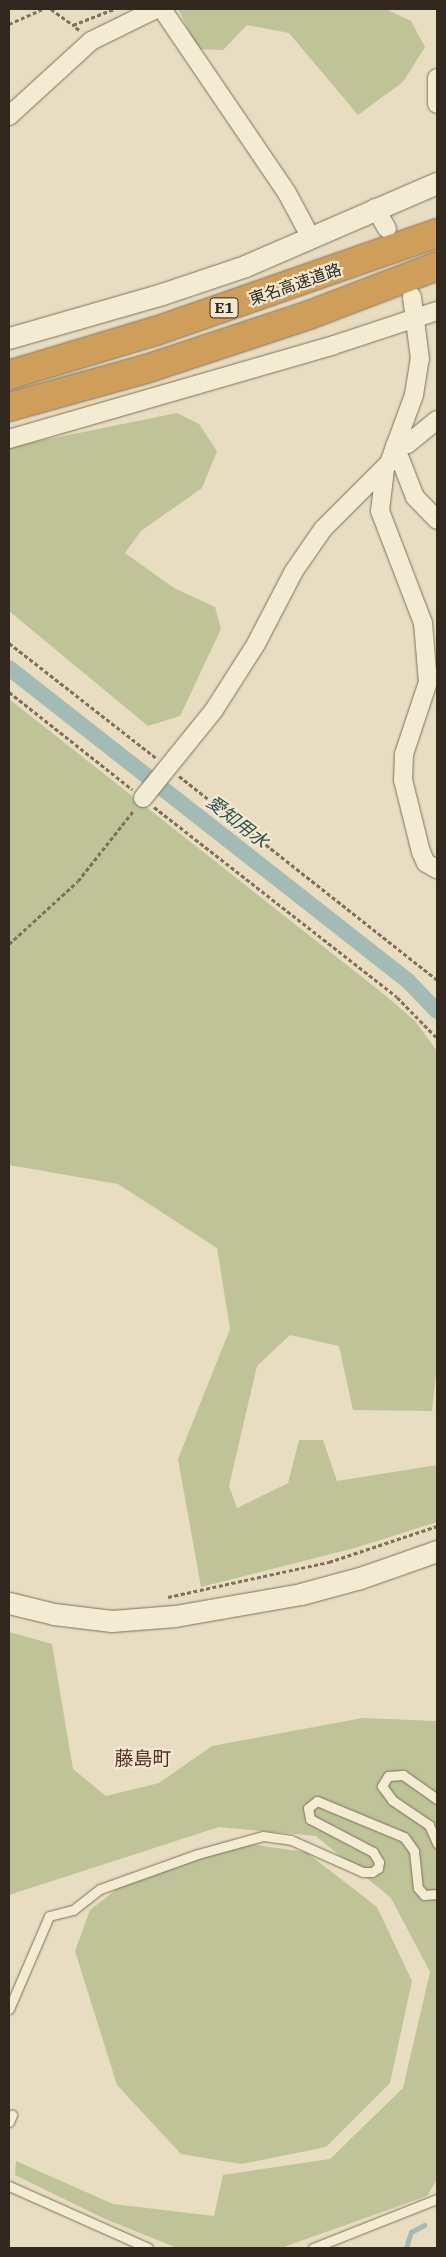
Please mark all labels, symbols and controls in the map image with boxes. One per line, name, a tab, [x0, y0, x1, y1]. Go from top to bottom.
street label: 東名高速道路	[246, 259, 344, 309]
road number: E1	[209, 296, 239, 320]
water label: 愛知用水	[202, 791, 272, 853]
district label: 藤島町	[115, 1748, 171, 1770]

